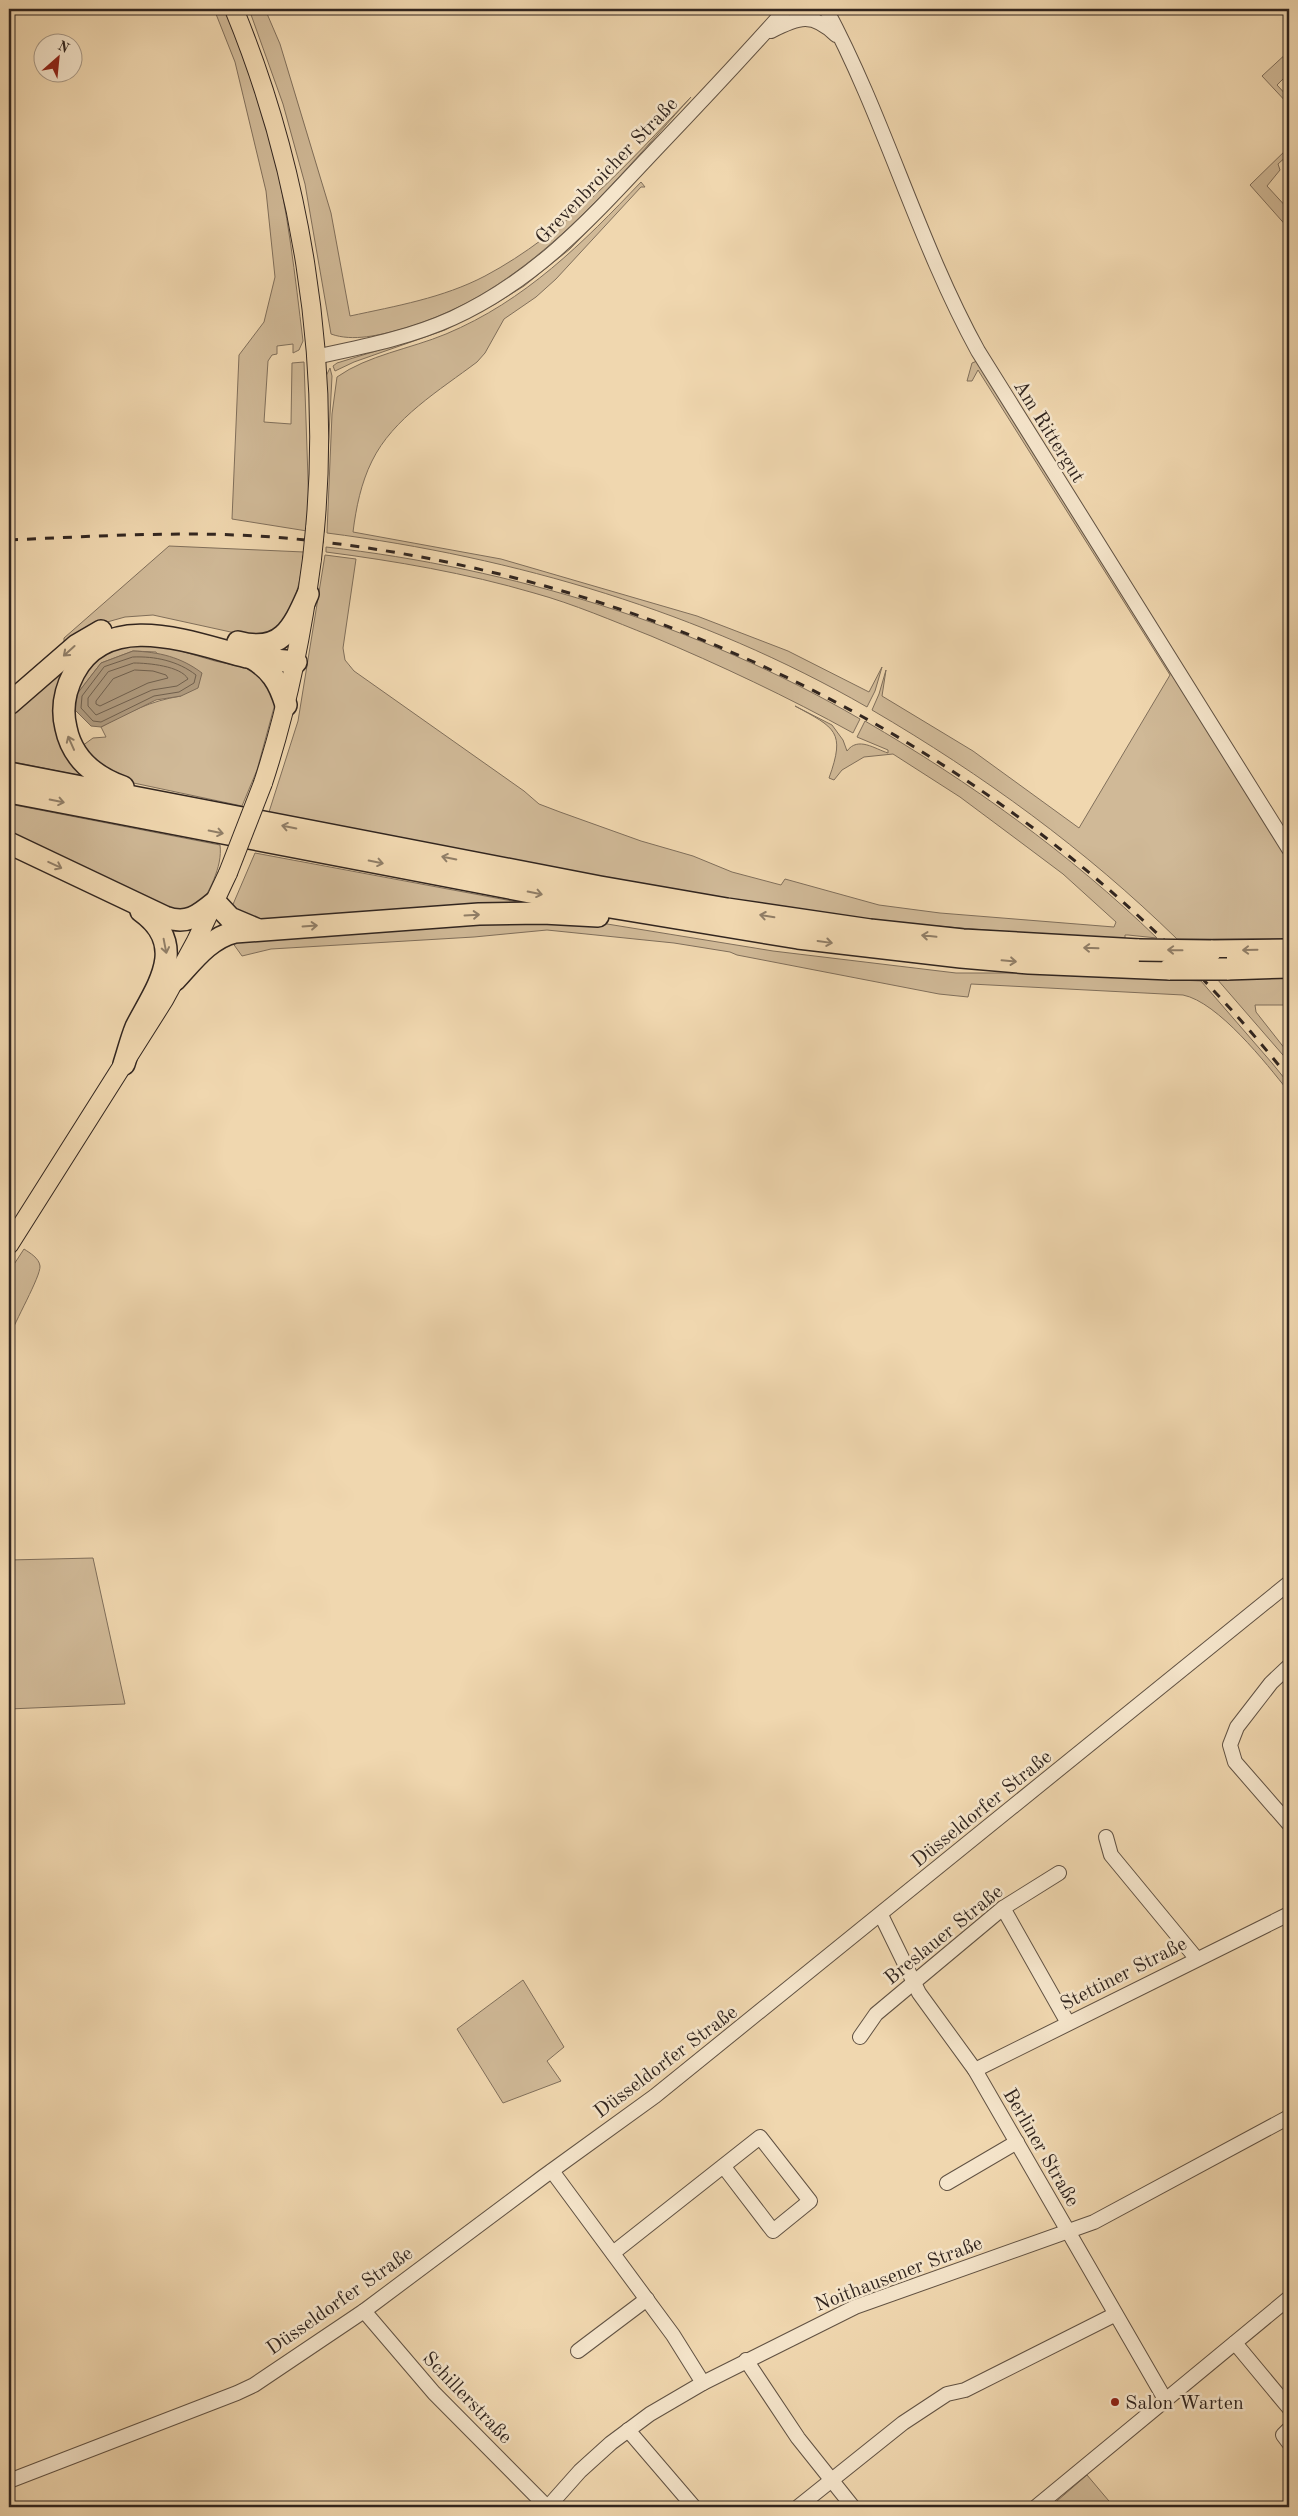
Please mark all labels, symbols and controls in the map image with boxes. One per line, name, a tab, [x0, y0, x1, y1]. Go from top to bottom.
north arrow	[32, 32, 82, 82]
text: N	[56, 39, 72, 56]
street label: Grevenbroicher Straße	[533, 94, 682, 248]
street label: Am Rittergut	[1009, 377, 1088, 487]
one-way arrow	[63, 645, 76, 657]
one-way arrow	[65, 736, 75, 751]
one-way arrow	[48, 797, 64, 806]
one-way arrow	[282, 822, 298, 832]
one-way arrow	[208, 827, 224, 837]
one-way arrow	[441, 853, 457, 862]
one-way arrow	[367, 858, 383, 868]
one-way arrow	[47, 861, 62, 870]
one-way arrow	[527, 888, 543, 898]
one-way arrow	[464, 910, 480, 919]
one-way arrow	[760, 910, 776, 920]
one-way arrow	[301, 921, 317, 931]
one-way arrow	[921, 931, 937, 941]
one-way arrow	[816, 937, 832, 947]
one-way arrow	[160, 938, 170, 954]
one-way arrow	[1083, 943, 1099, 953]
one-way arrow	[1168, 945, 1184, 955]
one-way arrow	[1243, 945, 1259, 955]
one-way arrow	[1001, 957, 1017, 966]
street label: Düsseldorfer Straße	[909, 1747, 1056, 1872]
street label: Breslauer Straße	[881, 1882, 1007, 1989]
street label: Stettiner Straße	[1057, 1934, 1190, 2015]
street label: Düsseldorfer Straße	[591, 2002, 742, 2123]
street label: Berliner Straße	[998, 2085, 1082, 2211]
street label: Noithausener Straße	[812, 2234, 985, 2316]
street label: Düsseldorfer Straße	[263, 2244, 417, 2360]
street label: Schillerstraße	[418, 2349, 515, 2448]
place label: Salon Warten	[1125, 2394, 1244, 2414]
marker: Salon Warten	[1109, 2396, 1121, 2408]

